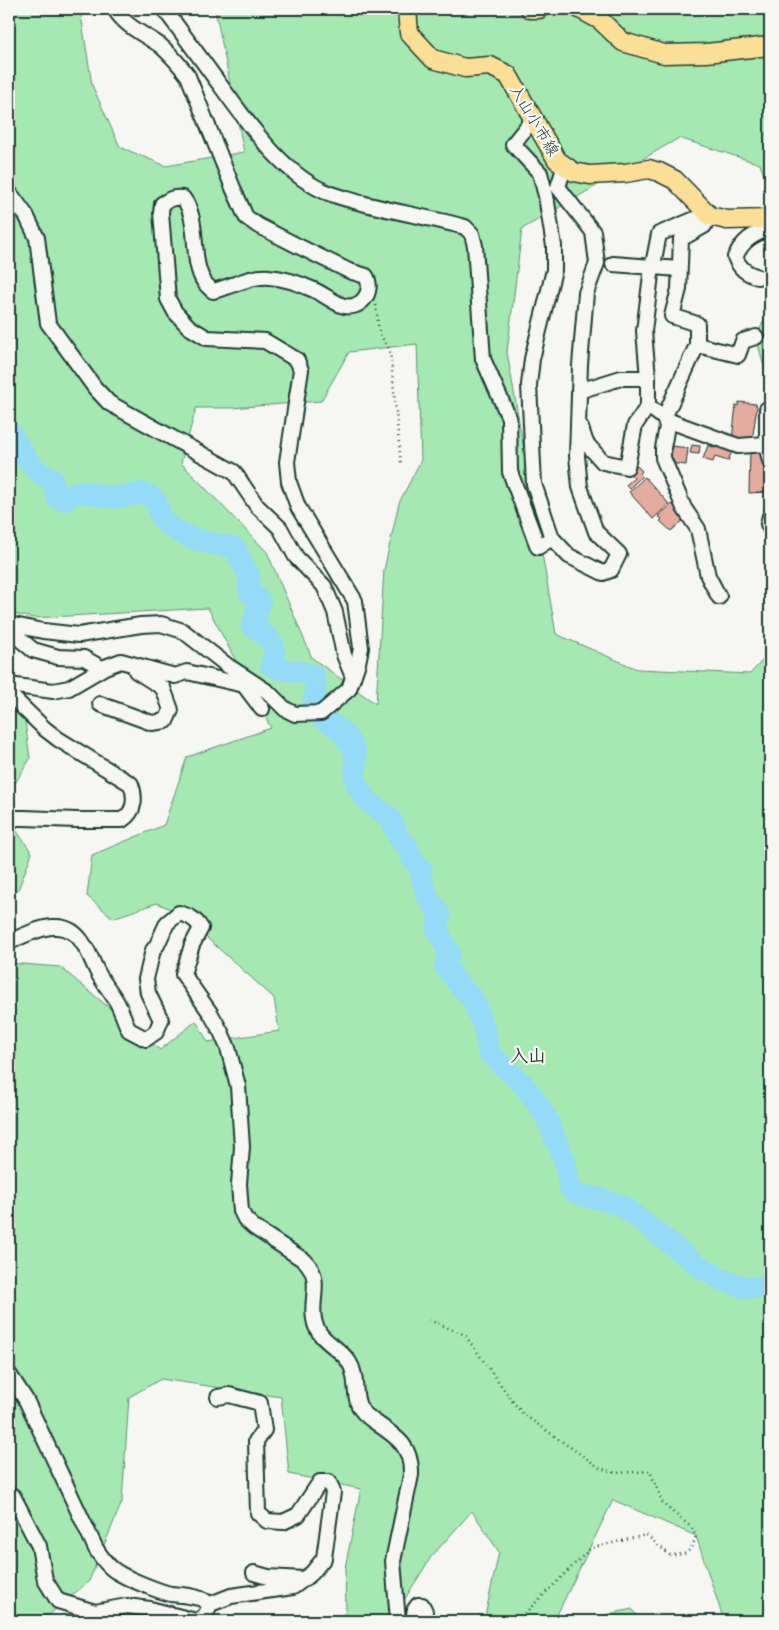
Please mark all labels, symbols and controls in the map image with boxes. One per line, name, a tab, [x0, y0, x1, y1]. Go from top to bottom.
street label: 入山小市線	[503, 82, 562, 161]
district label: 入山	[510, 1047, 546, 1069]

